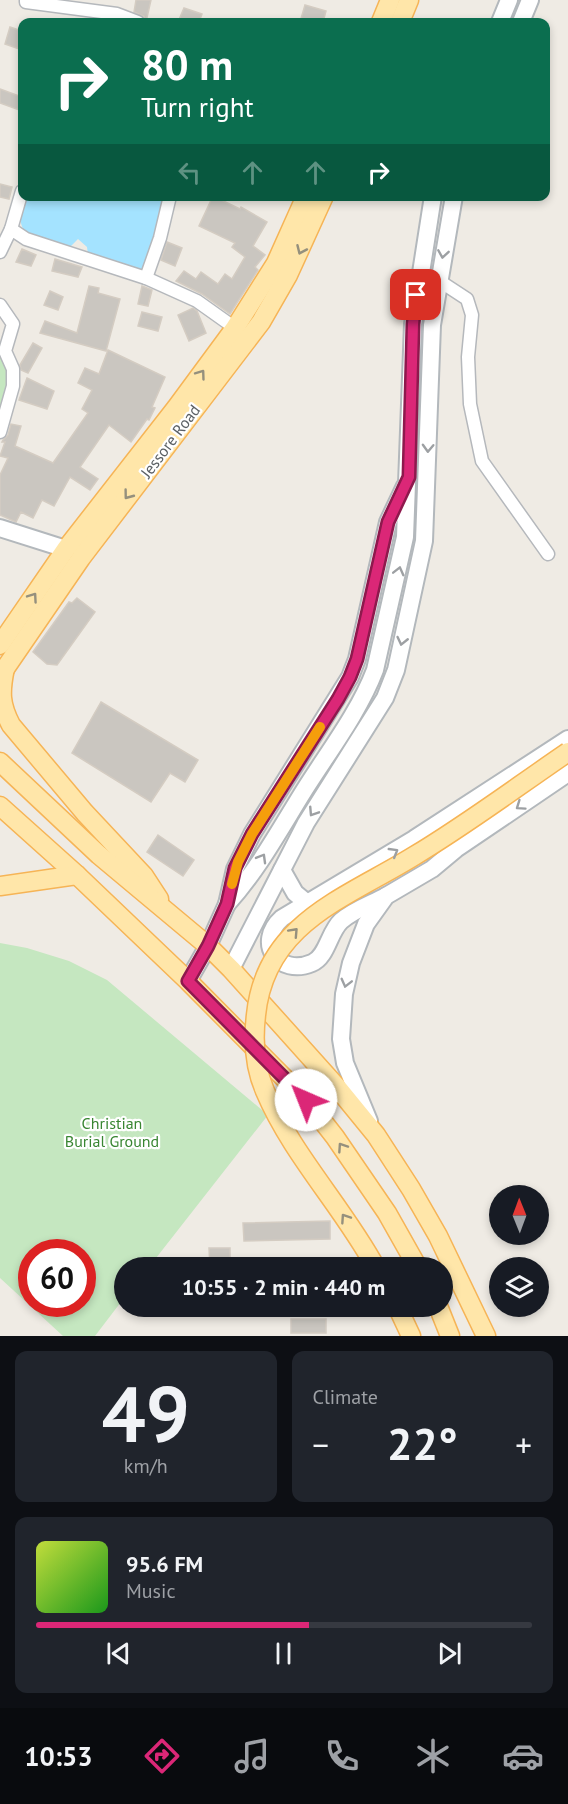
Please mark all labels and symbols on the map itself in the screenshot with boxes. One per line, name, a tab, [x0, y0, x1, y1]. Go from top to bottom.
one-way arrow	[296, 244, 308, 255]
one-way arrow	[437, 249, 449, 259]
pin	[390, 269, 441, 320]
one-way arrow	[194, 370, 205, 381]
street label: Jessore Road	[135, 400, 204, 482]
one-way arrow	[422, 444, 434, 453]
one-way arrow	[125, 488, 136, 499]
one-way arrow	[391, 567, 404, 577]
one-way arrow	[26, 592, 37, 603]
one-way arrow	[396, 635, 409, 645]
one-way arrow	[515, 799, 526, 810]
one-way arrow	[309, 805, 320, 816]
one-way arrow	[388, 847, 398, 859]
one-way arrow	[255, 854, 266, 864]
one-way arrow	[287, 928, 298, 939]
one-way arrow	[341, 978, 354, 988]
position arrow	[274, 1068, 338, 1132]
park label: Christian Burial Ground	[65, 1113, 159, 1151]
one-way arrow	[338, 1143, 349, 1154]
north arrow	[489, 1185, 549, 1245]
one-way arrow	[341, 1214, 352, 1225]
speed limit sign: 60	[18, 1239, 96, 1317]

